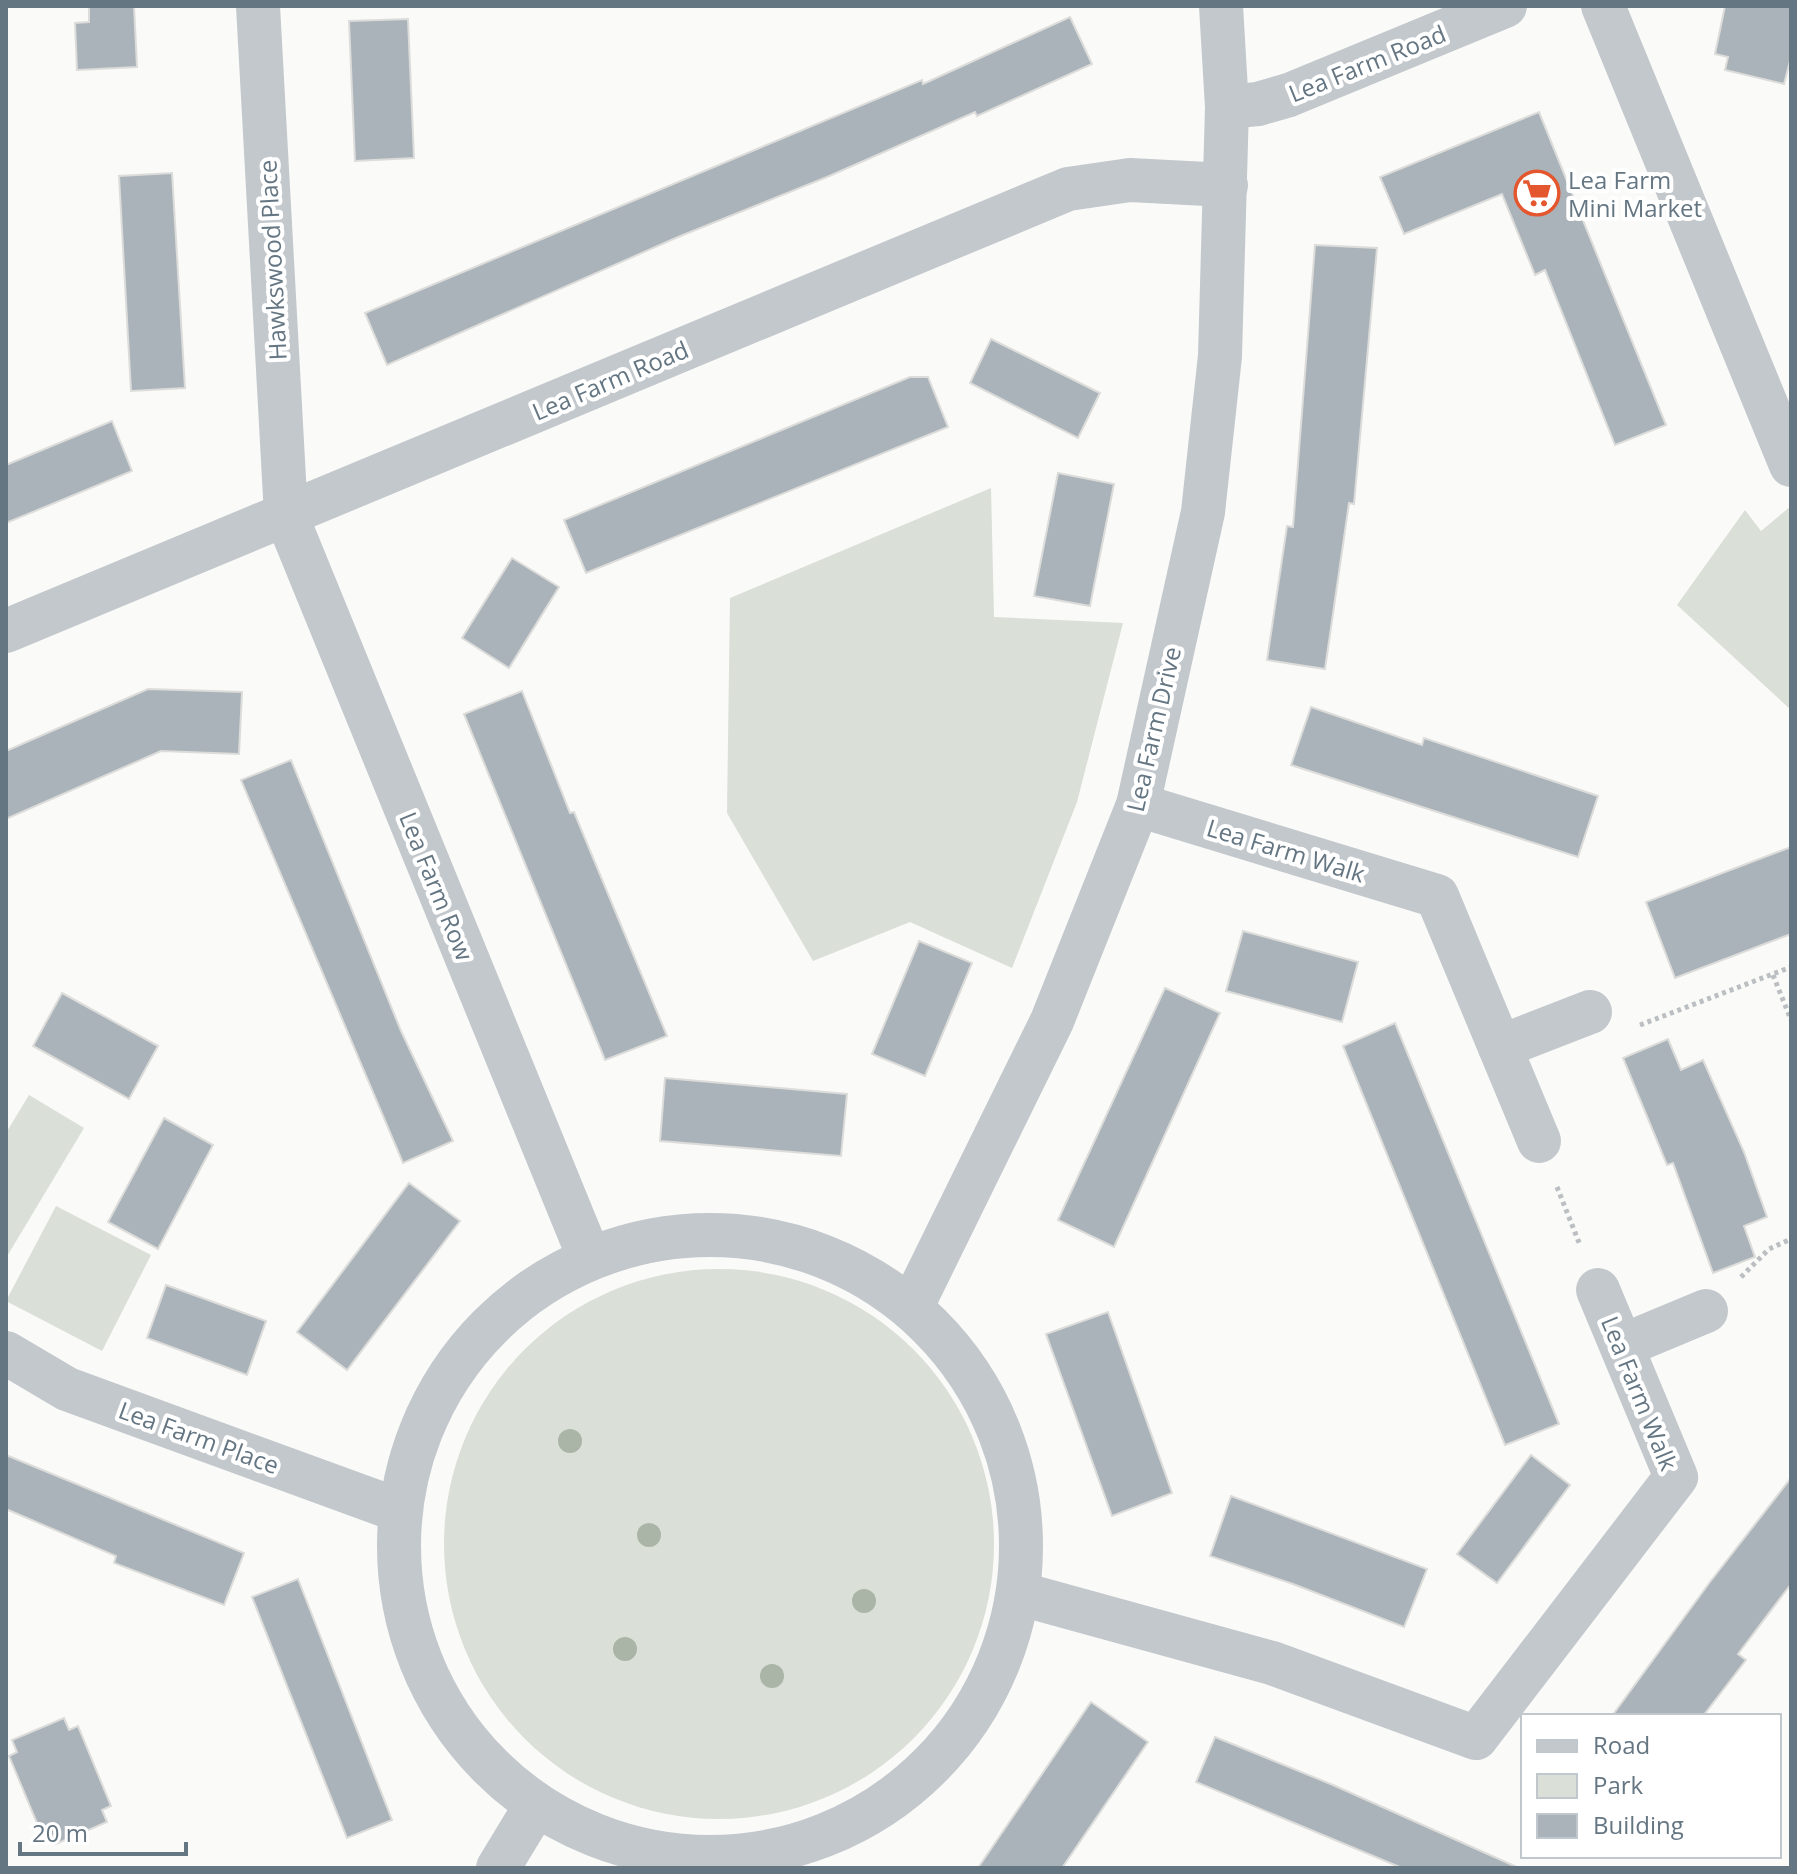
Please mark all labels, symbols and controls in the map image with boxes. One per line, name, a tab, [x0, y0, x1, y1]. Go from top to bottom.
street label: Lea Farm Road	[1283, 16, 1451, 110]
street label: Hawkswood Place	[250, 159, 294, 361]
place label: Lea Farm Mini Market	[1568, 163, 1702, 224]
supermarket icon: Lea Farm Mini Market	[1513, 169, 1561, 217]
street label: Lea Farm Road	[527, 332, 693, 428]
street label: Lea Farm Drive	[1118, 643, 1188, 815]
street label: Lea Farm Row	[392, 807, 482, 966]
street label: Lea Farm Walk	[1203, 810, 1369, 890]
street label: Lea Farm Walk	[1594, 1311, 1686, 1475]
street label: Lea Farm Place	[114, 1393, 284, 1481]
legend	[1521, 1714, 1781, 1858]
text: Road	[1593, 1728, 1650, 1761]
text: Park	[1593, 1768, 1644, 1801]
scale bar	[20, 1806, 186, 1856]
text: Building	[1593, 1808, 1684, 1841]
text: 20 m	[32, 1816, 88, 1849]

